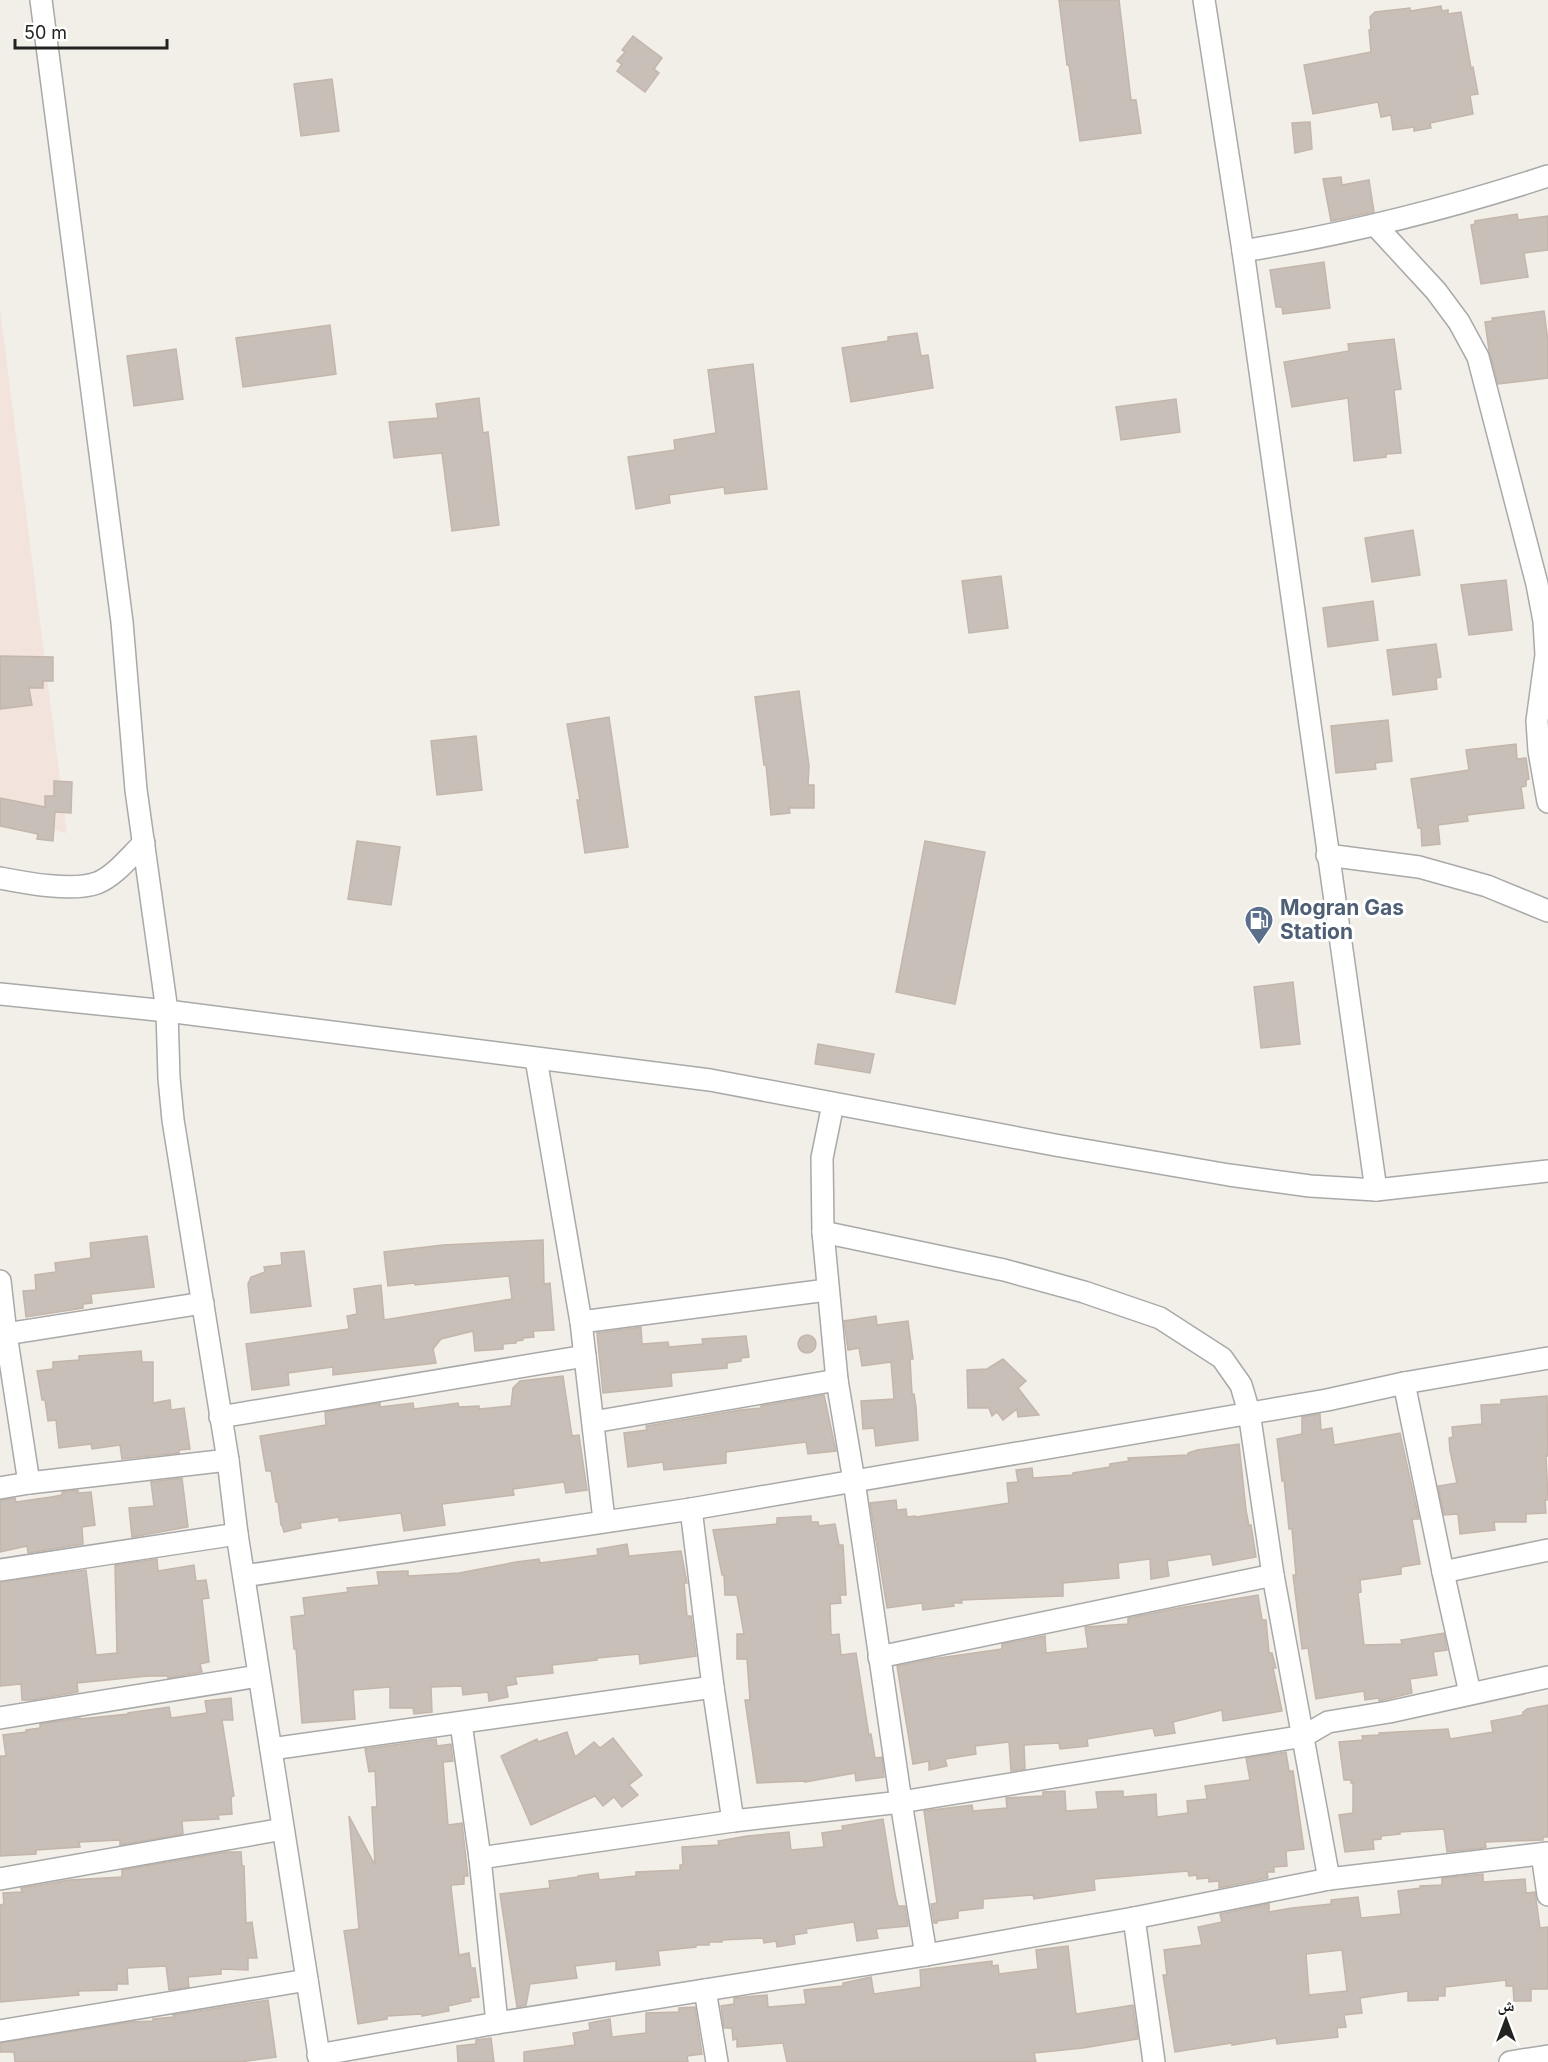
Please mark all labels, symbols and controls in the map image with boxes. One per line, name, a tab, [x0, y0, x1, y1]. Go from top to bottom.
scale bar	[15, 12, 166, 50]
text: 50 m	[24, 22, 67, 43]
place label: Mogran Gas Station	[1280, 895, 1404, 944]
fuel station icon: Mogran Gas Station	[1243, 904, 1275, 946]
north arrow	[1476, 1990, 1536, 2050]
text: ش	[1498, 1995, 1515, 2015]

